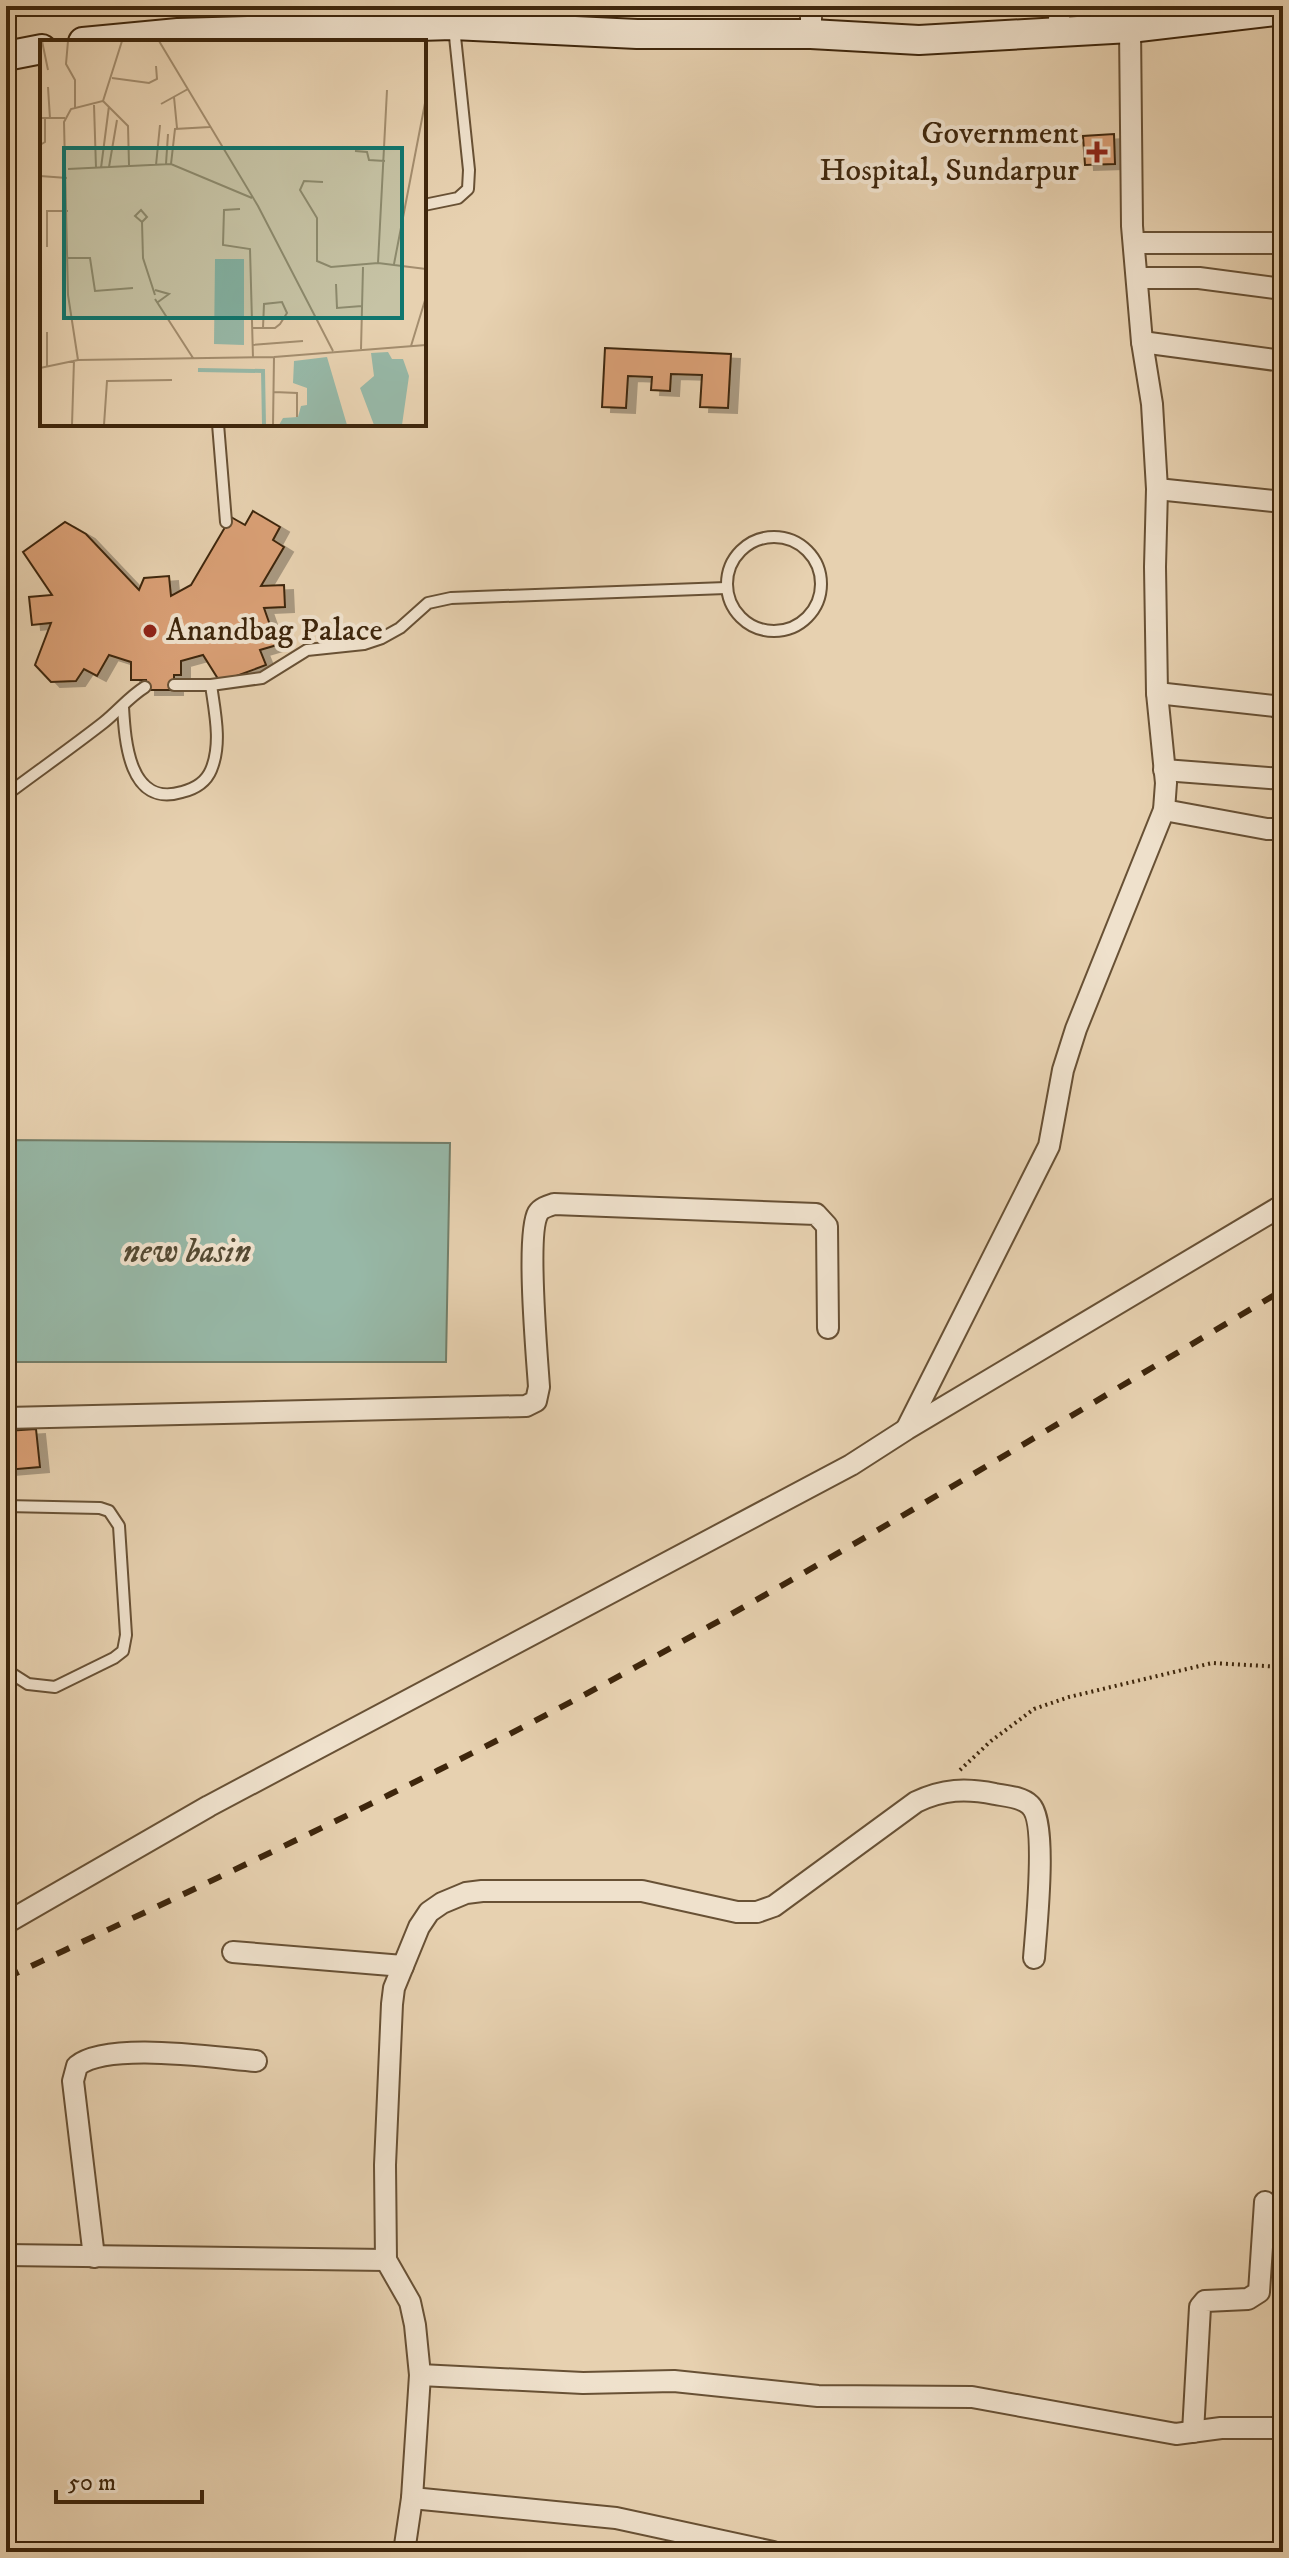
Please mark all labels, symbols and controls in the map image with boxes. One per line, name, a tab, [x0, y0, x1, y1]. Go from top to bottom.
inset map	[40, 40, 426, 426]
place label: Government Hospital, Sundarpur	[819, 114, 1079, 191]
marker: Government Hospital, Sundarpur	[1086, 141, 1108, 163]
place label: Anandbag Palace	[166, 611, 383, 651]
marker: Anandbag Palace	[141, 622, 159, 640]
water label: new basin	[123, 1231, 251, 1273]
scale bar	[56, 2454, 202, 2504]
text: 50 m	[68, 2468, 116, 2498]

